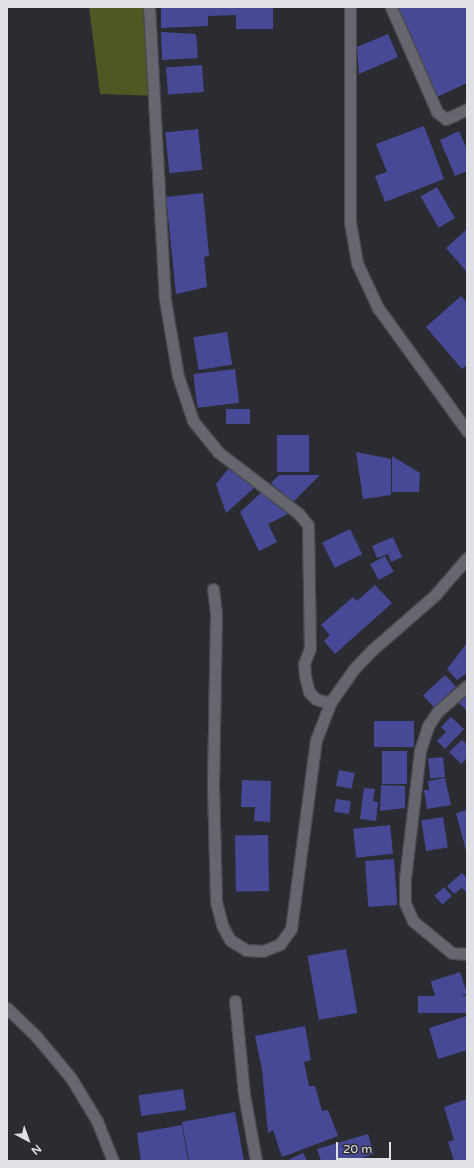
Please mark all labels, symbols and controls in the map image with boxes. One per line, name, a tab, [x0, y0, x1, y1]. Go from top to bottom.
north arrow	[8, 1120, 48, 1160]
scale bar	[338, 1134, 393, 1160]
text: N	[29, 1142, 44, 1157]
text: 20 m	[343, 1142, 372, 1156]

